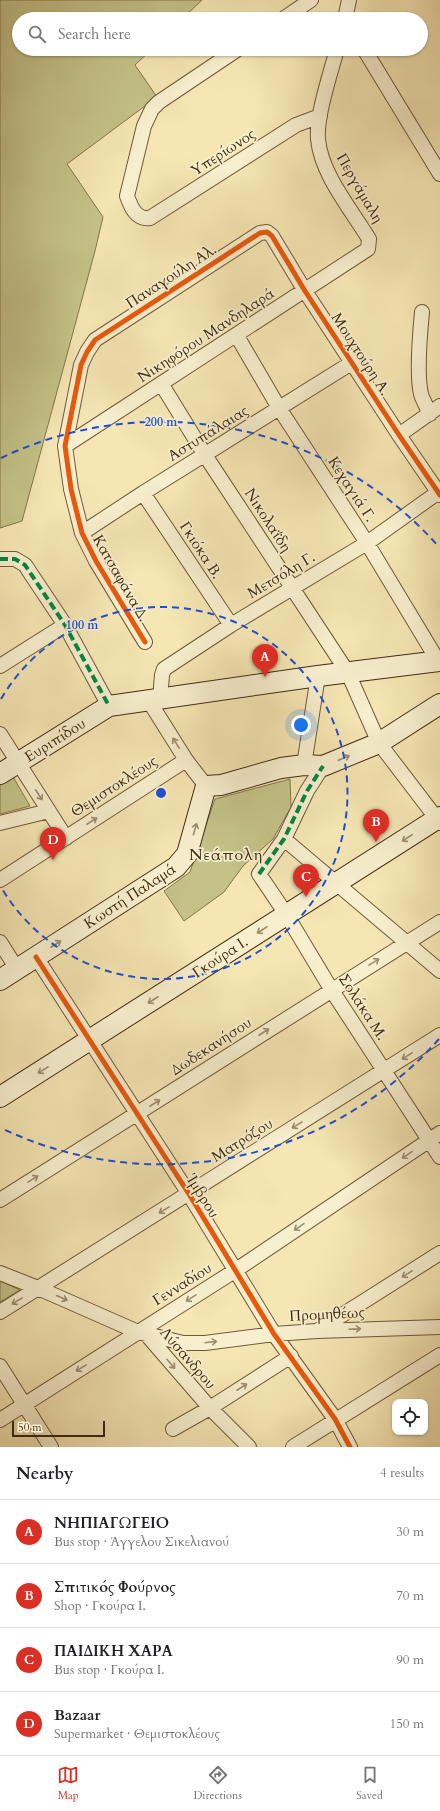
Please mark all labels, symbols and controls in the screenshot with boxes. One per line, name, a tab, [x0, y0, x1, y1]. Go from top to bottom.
search box	[12, 12, 428, 56]
icon: search	[26, 23, 48, 45]
text: Search here	[58, 24, 131, 44]
street label: Υπερίωνος	[187, 123, 260, 180]
street label: Περγάμαλη	[332, 149, 388, 227]
street label: Παναγούλη Αλ.	[122, 239, 220, 313]
street label: Νικηφόρου Μανδηλαρά	[133, 283, 279, 387]
street label: Μουχτούρη Α.	[327, 309, 395, 399]
street label: Αστυπάλαιας	[164, 400, 253, 466]
text: 200 m	[145, 414, 178, 430]
street label: Κεχαγιά Γ.	[323, 453, 381, 525]
street label: Νικολαΐδη	[240, 484, 296, 556]
street label: Γκιόκα Β.	[175, 518, 227, 582]
street label: Κατσαφάνα Δ.	[88, 531, 154, 625]
street label: Μετσόλη Γ.	[243, 547, 319, 603]
text: 100 m	[66, 617, 99, 633]
pin: A	[252, 644, 278, 677]
street label: Ευριπίδου	[21, 713, 89, 767]
your location	[291, 715, 311, 735]
one-way arrow	[171, 737, 179, 749]
street label: Θεμιστοκλέους	[67, 750, 162, 821]
one-way arrow	[338, 753, 350, 761]
centre of rings	[154, 786, 168, 800]
one-way arrow	[35, 789, 43, 801]
pin: B	[363, 809, 389, 842]
one-way arrow	[86, 817, 97, 825]
one-way arrow	[192, 822, 199, 835]
pin: D	[40, 827, 66, 860]
one-way arrow	[401, 834, 413, 842]
district label: Νεάπολη	[189, 844, 263, 866]
street label: Κωστή Παλαμά	[80, 859, 180, 933]
pin: C	[293, 864, 319, 897]
one-way arrow	[257, 926, 268, 934]
street label: Γκούρα Ι.	[188, 932, 252, 982]
one-way arrow	[51, 940, 62, 948]
one-way arrow	[368, 958, 380, 966]
street label: Σολάκα Μ.	[334, 970, 392, 1044]
one-way arrow	[147, 996, 158, 1004]
street label: Δωδεκανήσου	[167, 1012, 255, 1080]
one-way arrow	[259, 1028, 270, 1036]
one-way arrow	[402, 1052, 413, 1060]
one-way arrow	[38, 1066, 49, 1074]
one-way arrow	[149, 1098, 161, 1106]
street label: Ματρόζου	[207, 1113, 277, 1167]
one-way arrow	[291, 1122, 303, 1130]
one-way arrow	[402, 1151, 413, 1159]
street label: Ίμβρου	[181, 1170, 224, 1222]
one-way arrow	[27, 1175, 38, 1183]
one-way arrow	[158, 1206, 169, 1214]
one-way arrow	[294, 1223, 305, 1231]
street label: Γενναδίου	[149, 1258, 216, 1310]
one-way arrow	[402, 1270, 413, 1278]
one-way arrow	[56, 1295, 68, 1302]
one-way arrow	[185, 1295, 197, 1303]
one-way arrow	[12, 1296, 23, 1305]
street label: Προμηθέως	[289, 1302, 366, 1326]
street label: Λύσανδρου	[155, 1323, 221, 1393]
one-way arrow	[348, 1325, 361, 1333]
one-way arrow	[205, 1338, 218, 1346]
one-way arrow	[167, 1359, 176, 1369]
one-way arrow	[76, 1364, 87, 1372]
one-way arrow	[236, 1383, 248, 1391]
map controls	[392, 1399, 428, 1435]
button: locate	[392, 1399, 428, 1435]
scale bar	[12, 1419, 105, 1438]
text: 50 m	[18, 1420, 42, 1435]
text: Nearby	[16, 1462, 73, 1485]
text: 4 results	[380, 1464, 424, 1482]
text: ΝΗΠΙΑΓΩΓΕΙΟ	[54, 1513, 169, 1533]
text: A	[24, 1523, 34, 1541]
text: 30 m	[396, 1523, 424, 1541]
text: Bus stop · Άγγελου Σικελιανού	[54, 1533, 229, 1551]
text: Σπιτικός Φούρνος	[54, 1577, 176, 1597]
text: B	[24, 1587, 34, 1605]
text: 70 m	[396, 1587, 424, 1605]
text: Shop · Γκούρα Ι.	[54, 1597, 146, 1615]
text: ΠΑΙΔΙΚΗ ΧΑΡΑ	[54, 1641, 173, 1661]
text: C	[24, 1651, 34, 1669]
text: 90 m	[396, 1651, 424, 1669]
text: Bus stop · Γκούρα Ι.	[54, 1661, 164, 1679]
text: Bazaar	[54, 1705, 101, 1725]
text: D	[23, 1715, 35, 1733]
text: 150 m	[390, 1715, 424, 1733]
text: Supermarket · Θεμιστοκλέους	[54, 1725, 220, 1743]
tab: Map	[57, 1764, 79, 1803]
tab: Directions	[193, 1764, 242, 1803]
tab: Saved	[356, 1764, 383, 1803]

